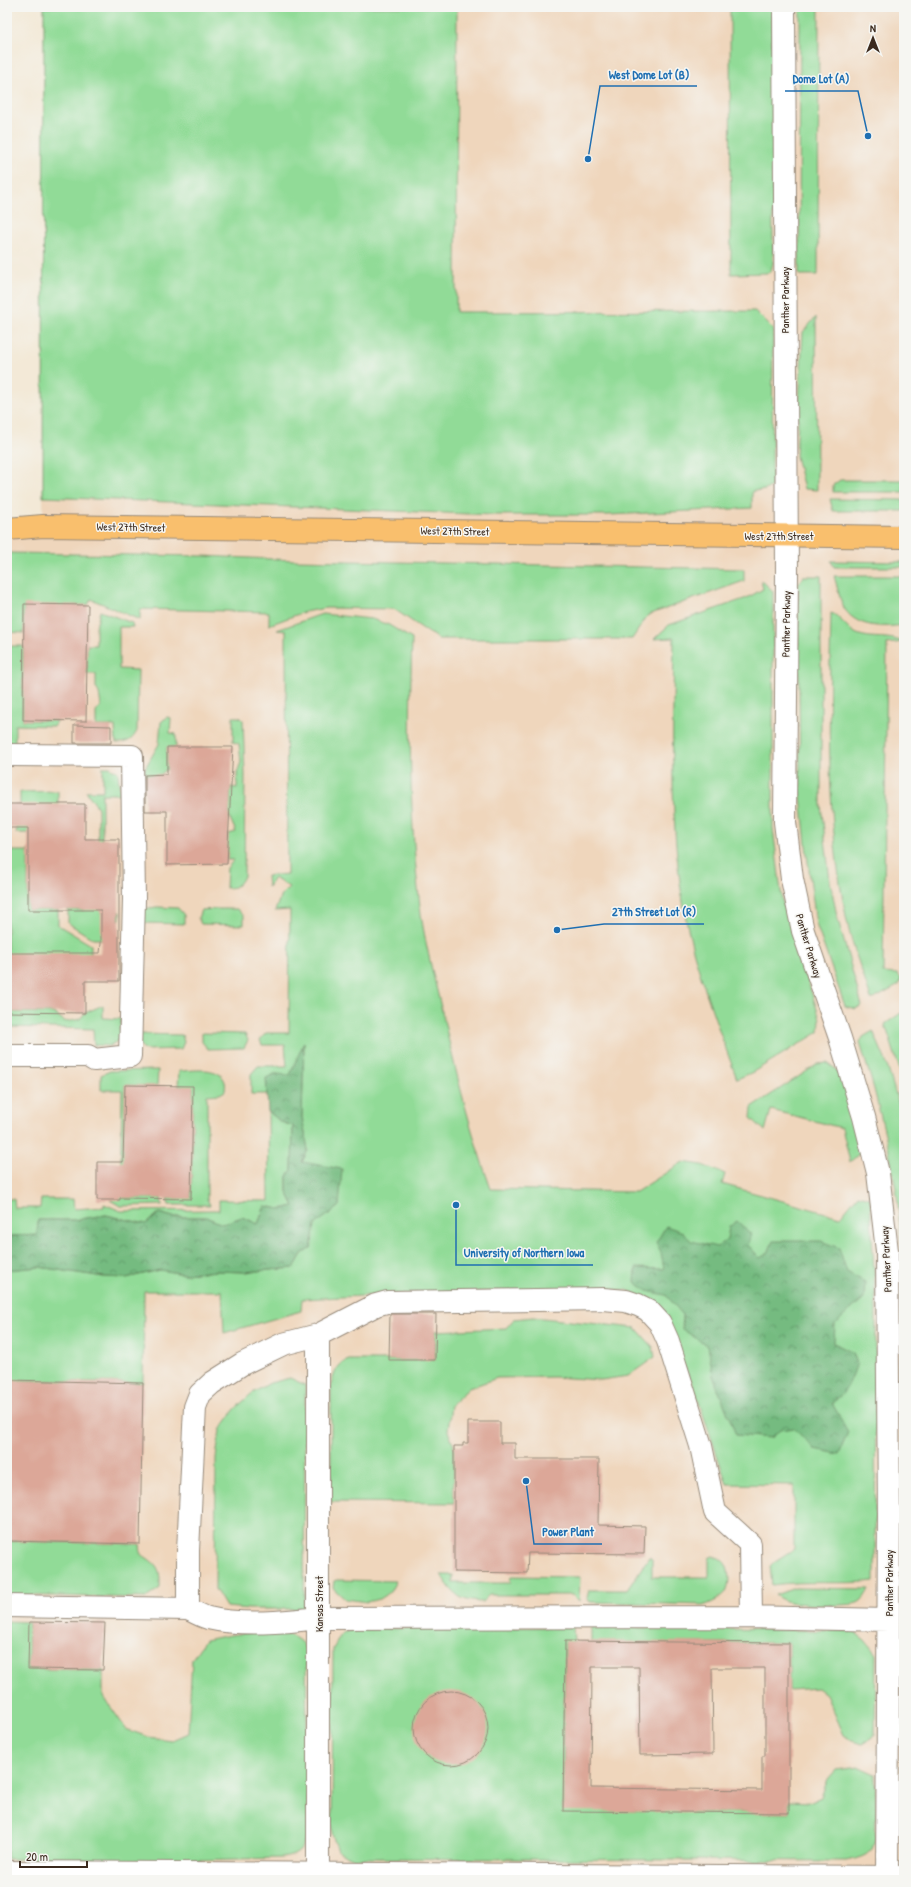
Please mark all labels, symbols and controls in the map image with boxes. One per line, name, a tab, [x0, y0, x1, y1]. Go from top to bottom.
north arrow	[853, 18, 893, 58]
text: N	[870, 21, 876, 35]
callout: West Dome Lot (B)	[600, 62, 697, 86]
text: West Dome Lot (B)	[609, 66, 689, 83]
callout: Dome Lot (A)	[785, 67, 858, 91]
text: Dome Lot (A)	[793, 70, 849, 87]
street label: Panther Parkway	[778, 266, 792, 333]
street label: West 27th Street	[96, 519, 166, 535]
street label: West 27th Street	[420, 523, 490, 539]
street label: West 27th Street	[745, 529, 814, 543]
street label: Panther Parkway	[778, 590, 794, 657]
callout: 27th Street Lot (R)	[604, 900, 704, 924]
text: 27th Street Lot (R)	[612, 903, 696, 920]
street label: Panther Parkway	[793, 912, 826, 980]
street label: Panther Parkway	[877, 1225, 895, 1293]
callout: University of Northern Iowa	[456, 1241, 593, 1265]
text: University of Northern Iowa	[464, 1244, 585, 1262]
callout: Power Plant	[534, 1520, 602, 1544]
text: Power Plant	[542, 1523, 595, 1540]
street label: Panther Parkway	[882, 1549, 896, 1616]
street label: Kansas Street	[312, 1576, 326, 1632]
scale bar	[20, 1843, 87, 1869]
text: 20 m	[26, 1848, 48, 1865]

